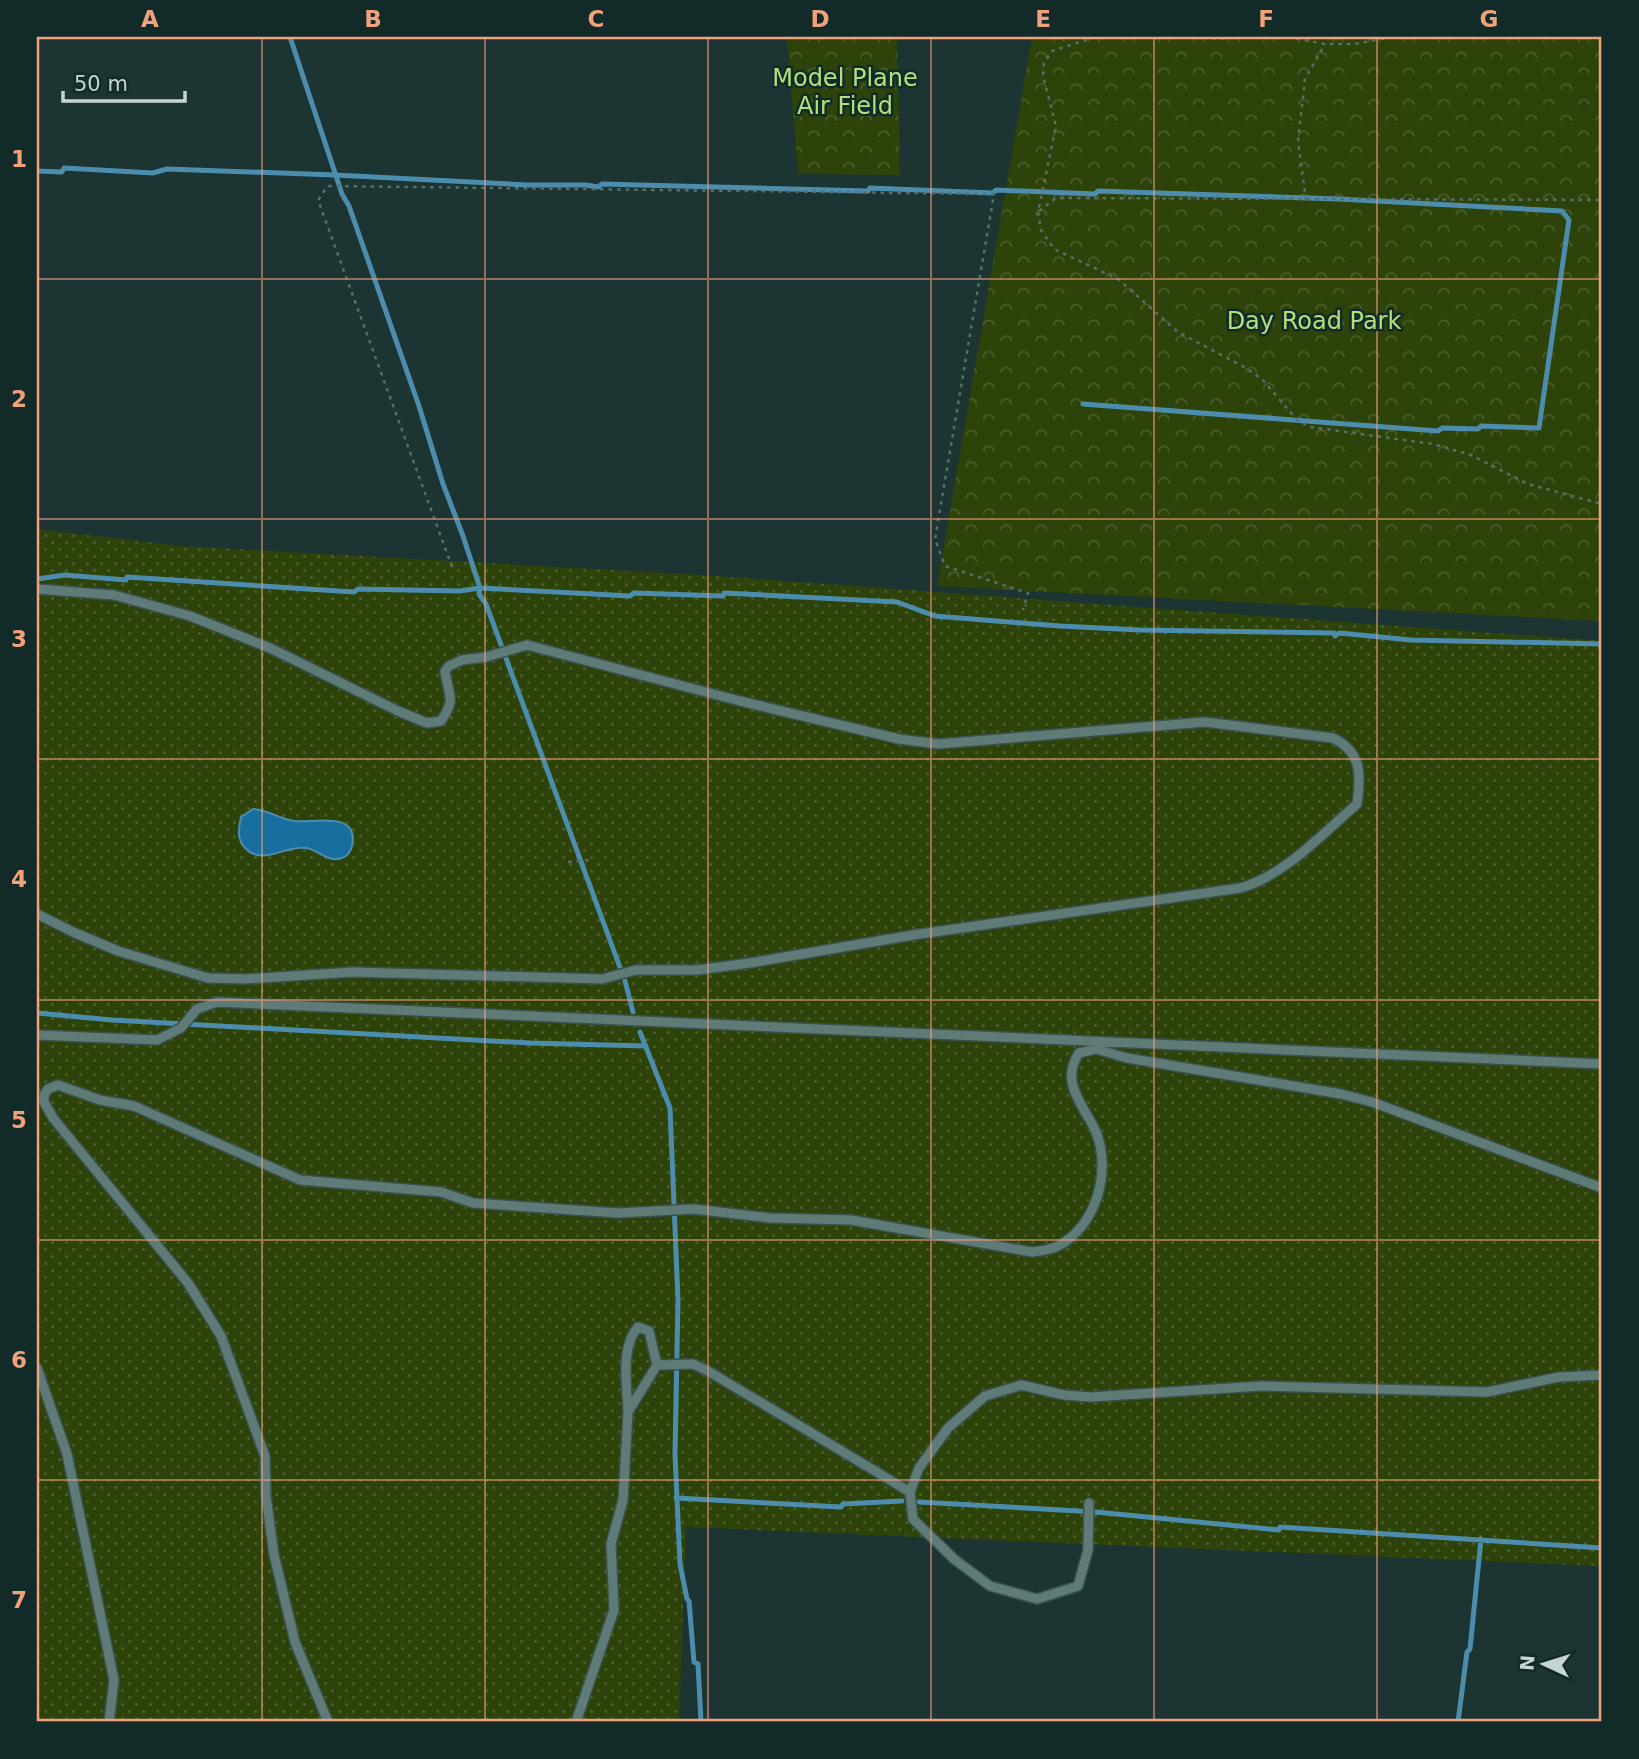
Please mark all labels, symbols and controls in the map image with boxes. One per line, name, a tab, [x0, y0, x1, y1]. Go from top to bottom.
text: A	[141, 6, 159, 32]
text: B	[364, 6, 382, 32]
text: C	[588, 6, 604, 32]
text: D	[810, 6, 830, 32]
text: E	[1035, 6, 1051, 32]
text: F	[1258, 6, 1274, 32]
text: G	[1480, 6, 1498, 32]
scale bar	[63, 60, 186, 104]
park label: Model Plane Air Field	[772, 64, 918, 120]
text: 50 m	[74, 72, 128, 96]
text: 1	[11, 146, 27, 172]
park label: Day Road Park	[1227, 307, 1401, 335]
text: 2	[11, 386, 27, 412]
text: 3	[11, 626, 27, 652]
text: 4	[11, 866, 27, 892]
text: 5	[11, 1107, 27, 1133]
text: 6	[11, 1347, 27, 1373]
text: 7	[11, 1587, 27, 1613]
north arrow	[1510, 1630, 1580, 1700]
text: N	[1516, 1654, 1539, 1672]

